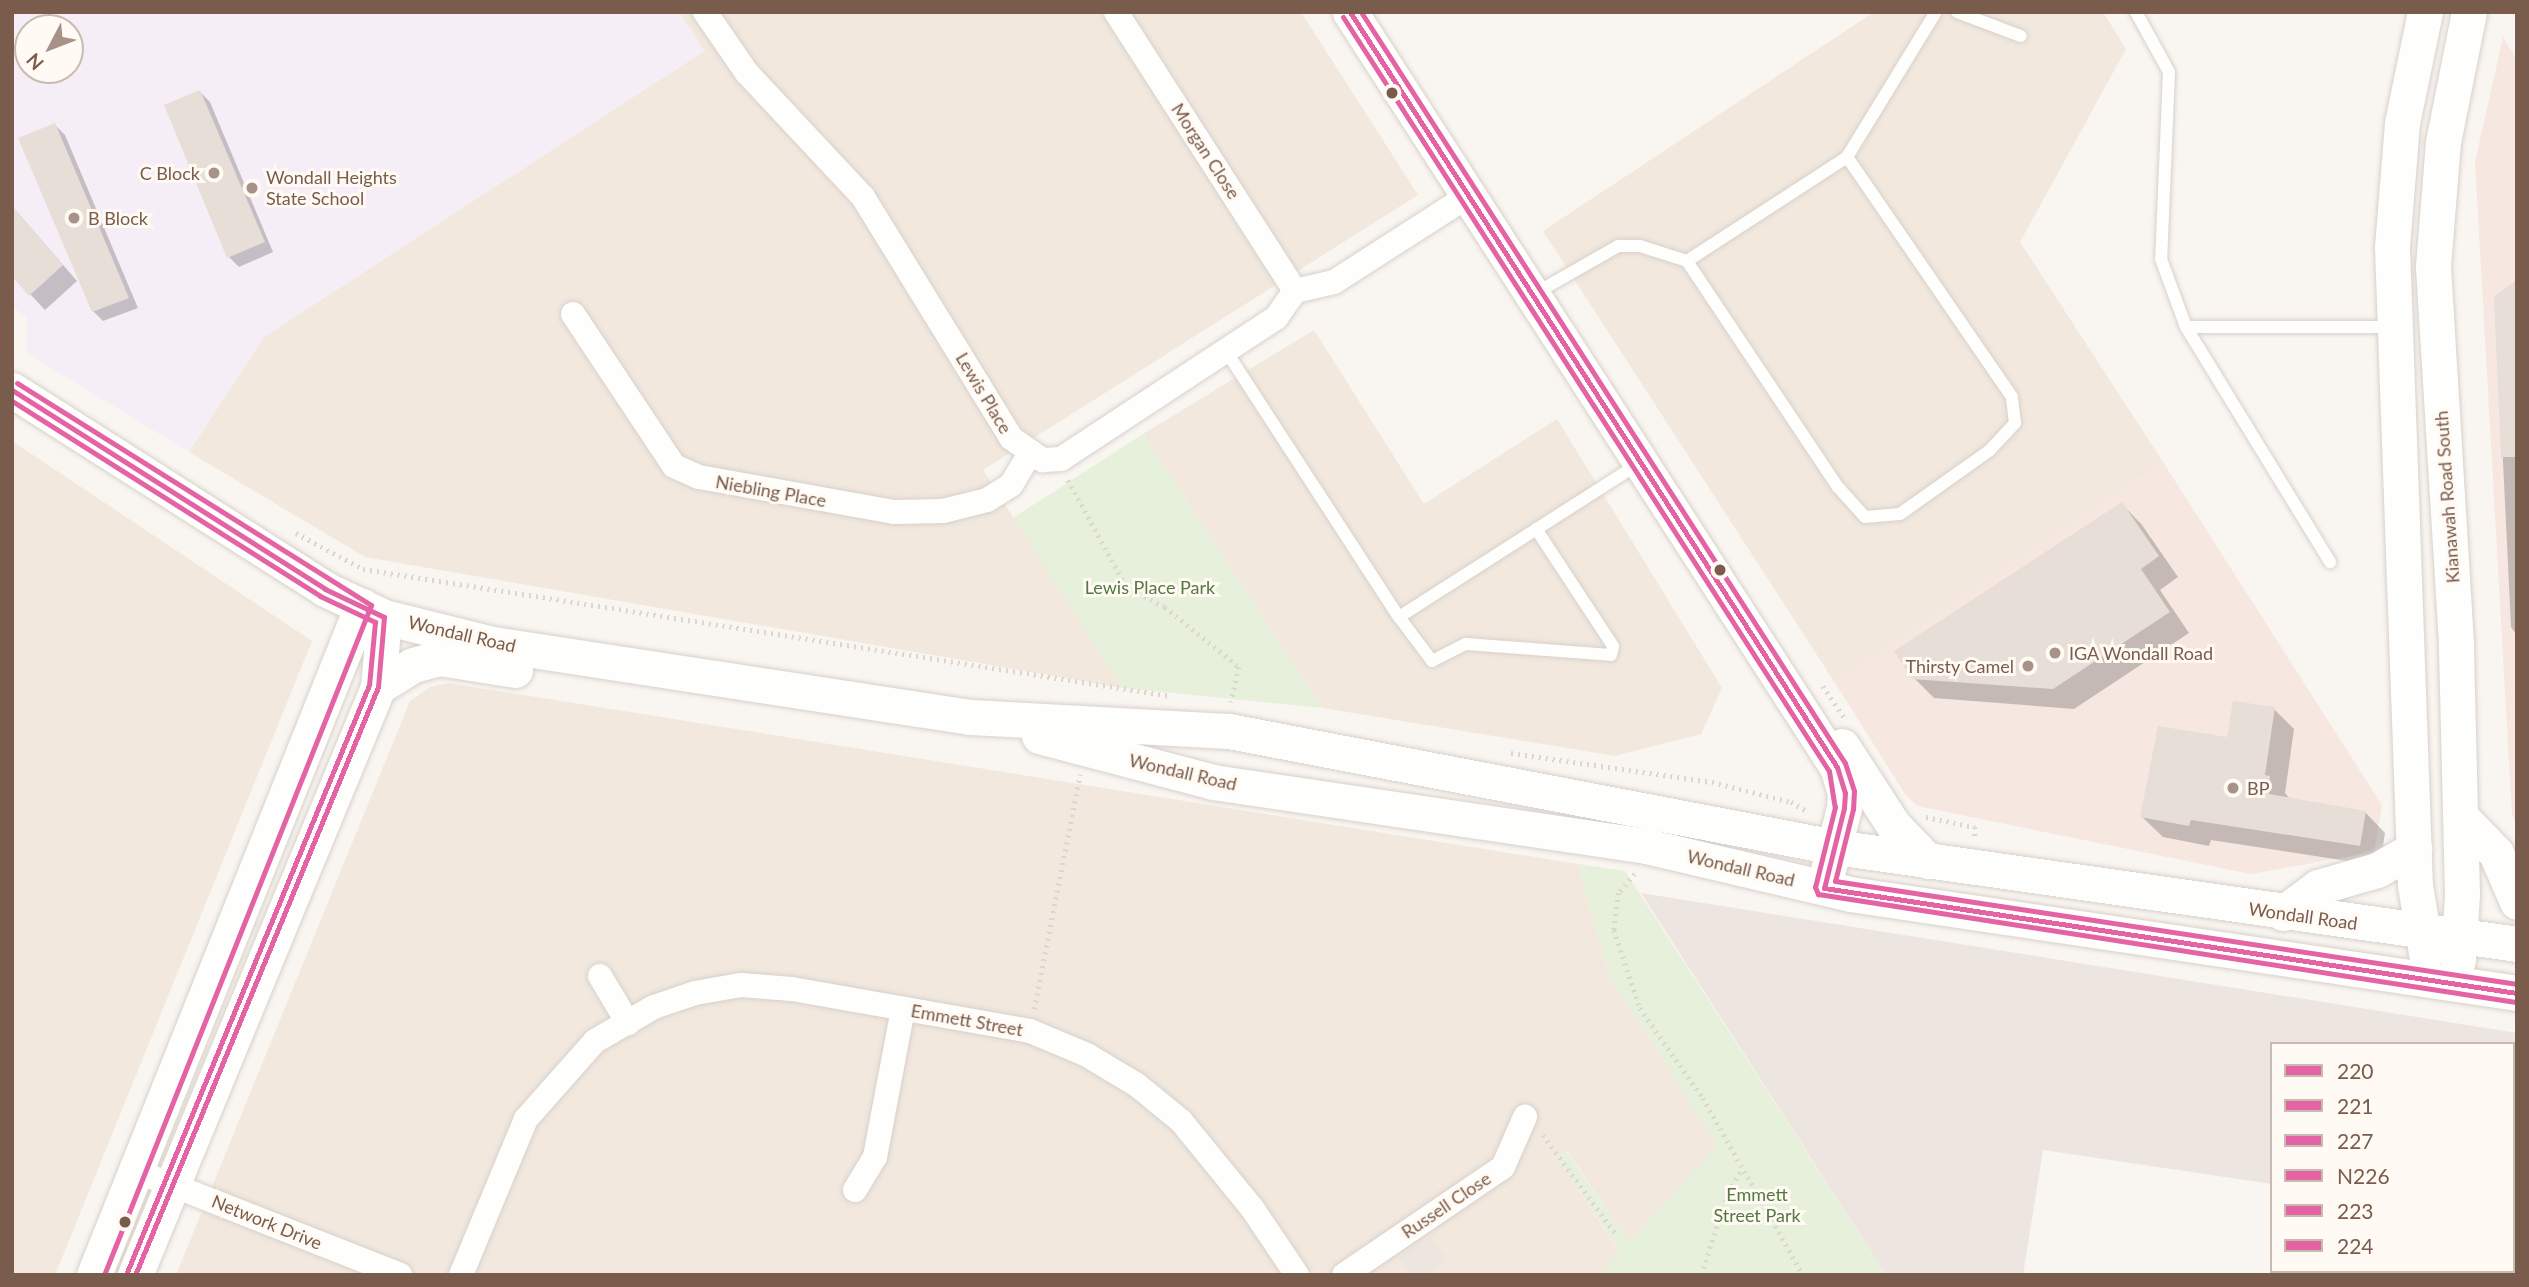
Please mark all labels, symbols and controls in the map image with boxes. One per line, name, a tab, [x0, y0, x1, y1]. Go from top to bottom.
north arrow	[14, 14, 84, 84]
text: N	[21, 49, 48, 75]
unlabelled marker	[1385, 86, 1399, 100]
street label: Morgan Close	[1167, 99, 1245, 203]
place label: C Block	[140, 162, 200, 184]
marker: C Block	[206, 165, 222, 181]
place label: Wondall Heights State School	[266, 167, 397, 210]
marker: Wondall Heights State School	[244, 180, 260, 196]
place label: B Block	[88, 207, 148, 229]
marker: B Block	[66, 210, 82, 226]
street label: Lewis Place	[951, 349, 1017, 437]
street label: Kianawah Road South	[2430, 410, 2464, 584]
street label: Niebling Place	[714, 471, 828, 511]
unlabelled marker	[1713, 563, 1727, 577]
park label: Lewis Place Park	[1085, 576, 1215, 598]
street label: Wondall Road	[406, 611, 518, 657]
place label: IGA Wondall Road	[2069, 642, 2214, 664]
marker: IGA Wondall Road	[2047, 645, 2063, 661]
place label: Thirsty Camel	[1905, 655, 2014, 677]
marker: Thirsty Camel	[2020, 658, 2036, 674]
street label: Wondall Road	[1127, 749, 1239, 795]
place label: BP	[2247, 777, 2269, 799]
marker: BP	[2225, 780, 2241, 796]
street label: Wondall Road	[1685, 845, 1797, 891]
street label: Wondall Road	[2247, 898, 2359, 934]
street label: Emmett Street	[909, 1000, 1025, 1040]
legend	[2270, 1042, 2515, 1273]
text: 220	[2337, 1058, 2374, 1083]
text: 221	[2337, 1093, 2374, 1118]
text: 227	[2337, 1128, 2374, 1153]
text: N226	[2337, 1163, 2390, 1188]
street label: Russell Close	[1397, 1167, 1495, 1243]
park label: Emmett Street Park	[1713, 1184, 1801, 1226]
street label: Network Drive	[209, 1190, 325, 1254]
text: 223	[2337, 1198, 2374, 1223]
unlabelled marker	[118, 1215, 132, 1229]
text: 224	[2337, 1233, 2374, 1258]

